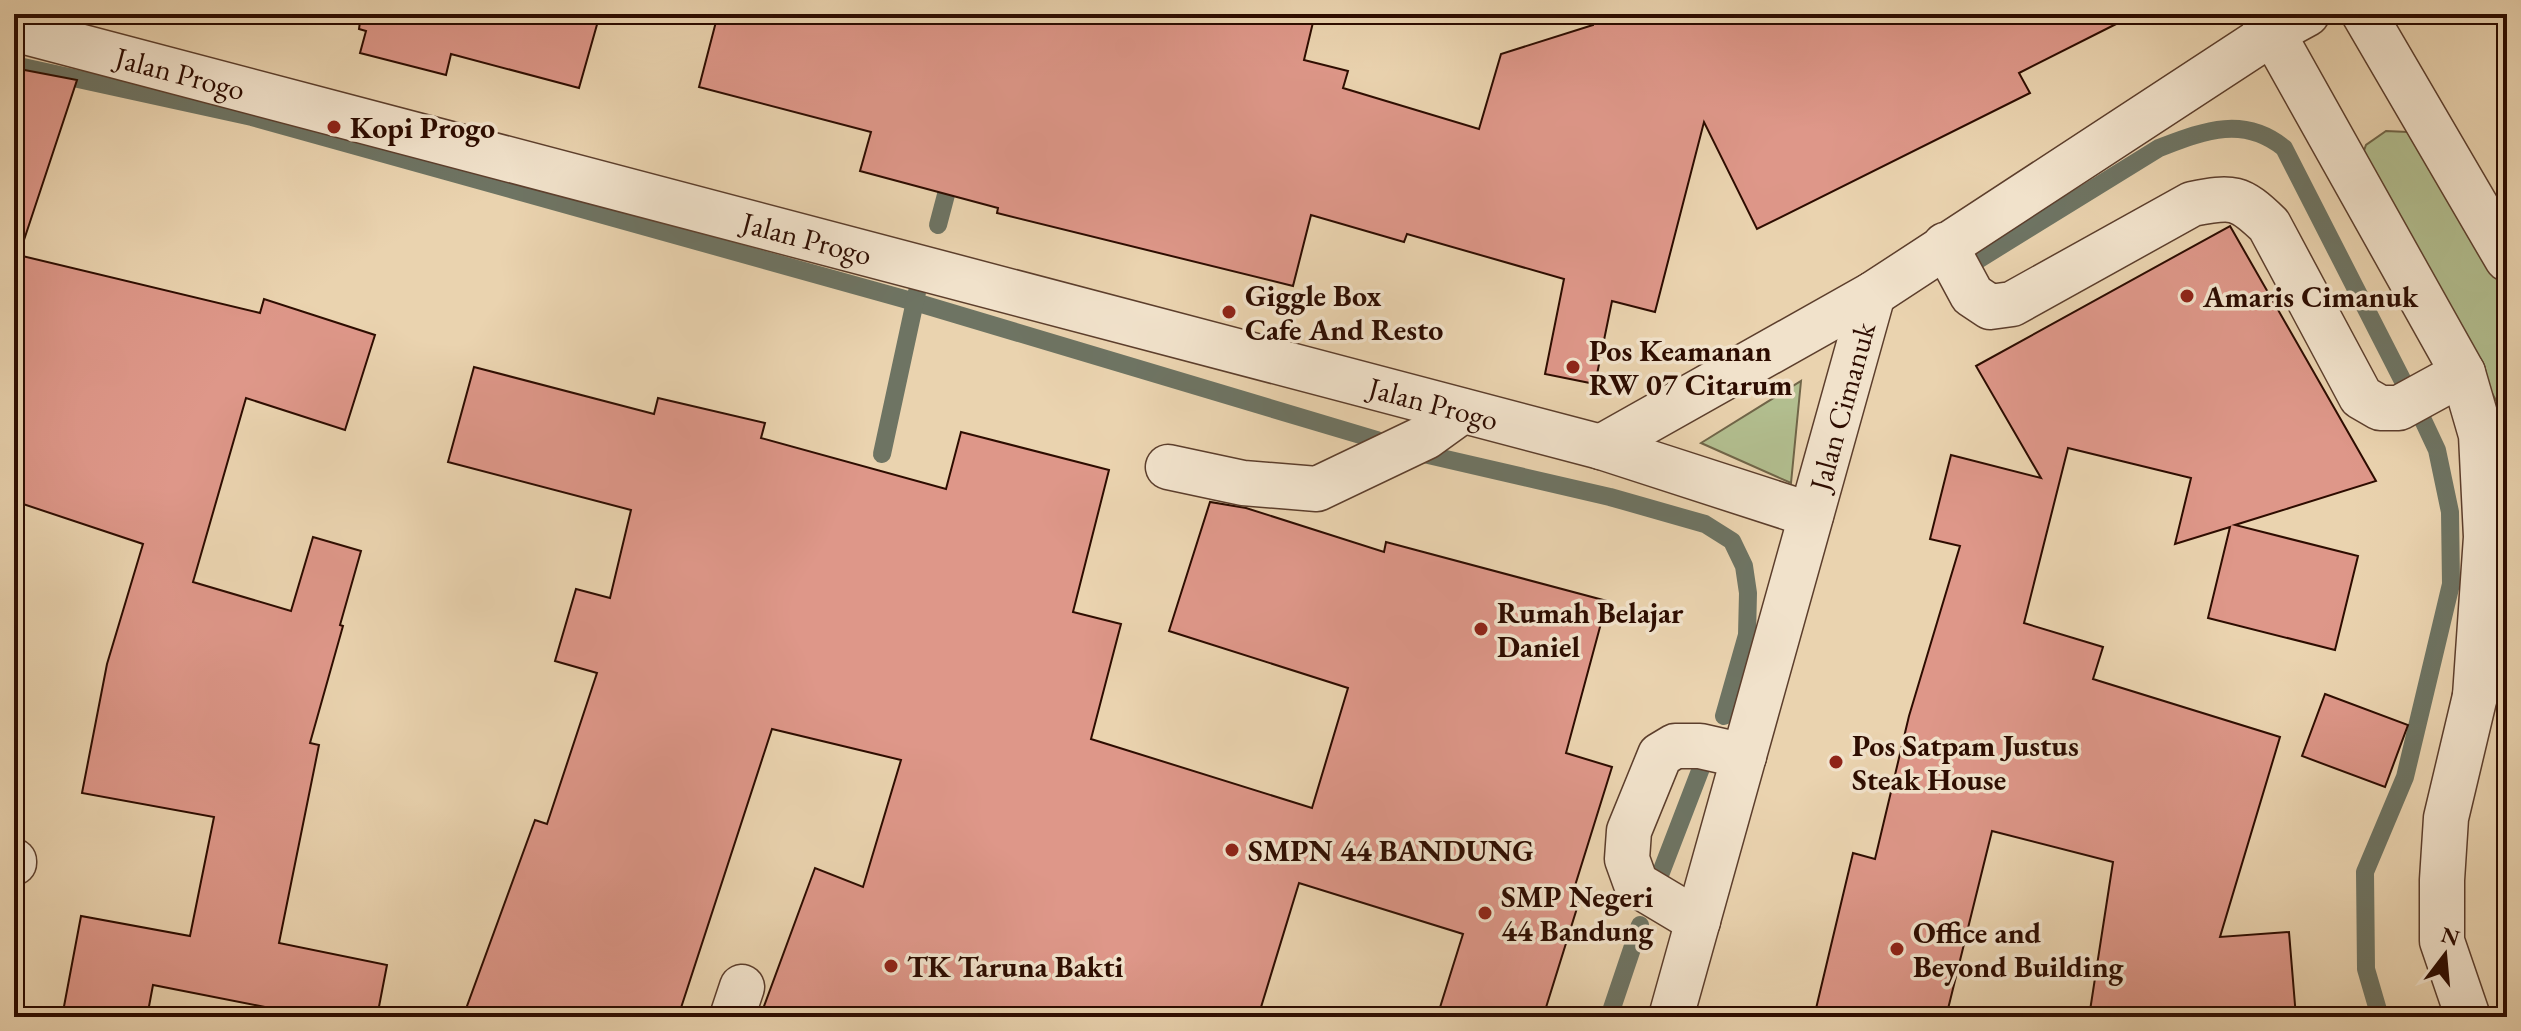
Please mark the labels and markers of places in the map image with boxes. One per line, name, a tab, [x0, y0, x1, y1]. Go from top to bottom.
place label: Kopi Progo	[350, 108, 495, 147]
marker: Kopi Progo	[325, 118, 343, 136]
place label: Giggle Box Cafe And Resto	[1245, 276, 1443, 349]
place label: Amaris Cimanuk	[2202, 277, 2419, 316]
marker: Amaris Cimanuk	[2178, 287, 2196, 305]
marker: Giggle Box Cafe And Resto	[1220, 303, 1238, 321]
place label: Pos Keamanan RW 07 Citarum	[1589, 331, 1793, 404]
marker: Pos Keamanan RW 07 Citarum	[1564, 358, 1582, 376]
place label: Rumah Belajar Daniel	[1497, 593, 1684, 666]
marker: Rumah Belajar Daniel	[1472, 620, 1490, 638]
place label: Pos Satpam Justus Steak House	[1852, 726, 2079, 799]
marker: Pos Satpam Justus Steak House	[1827, 753, 1845, 771]
place label: SMPN 44 BANDUNG	[1248, 831, 1534, 870]
marker: SMPN 44 BANDUNG	[1223, 841, 1241, 859]
place label: SMP Negeri 44 Bandung	[1501, 877, 1655, 950]
marker: SMP Negeri 44 Bandung	[1476, 904, 1494, 922]
place label: Office and Beyond Building	[1913, 913, 2125, 986]
marker: Office and Beyond Building	[1888, 940, 1906, 958]
place label: TK Taruna Bakti	[907, 947, 1123, 986]
marker: TK Taruna Bakti	[882, 957, 900, 975]

